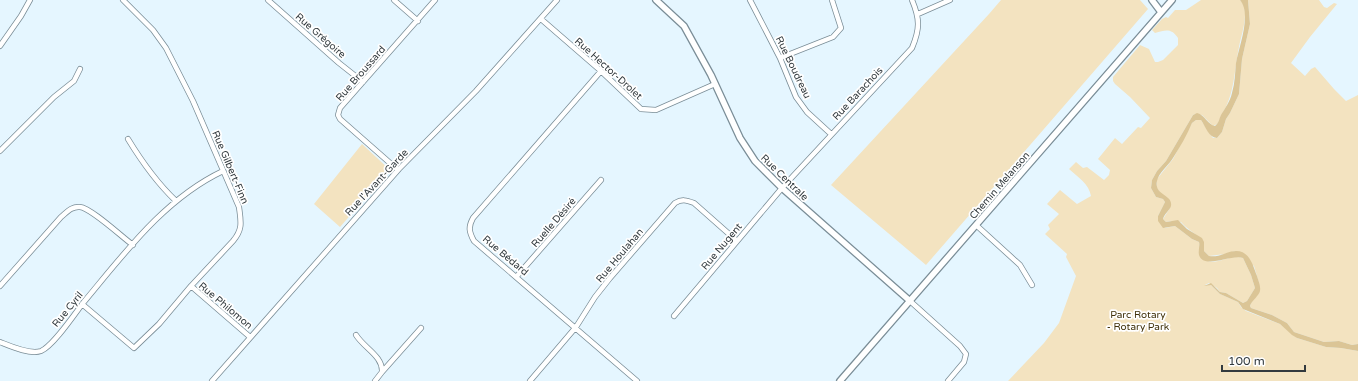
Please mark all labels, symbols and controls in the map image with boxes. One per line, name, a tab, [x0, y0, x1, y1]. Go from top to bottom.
street label: Rue Grégoire	[293, 11, 348, 61]
street label: Rue Boudreau	[773, 34, 813, 101]
street label: Rue Hector-Drolet	[572, 35, 645, 102]
street label: Rue Broussard	[333, 44, 388, 104]
street label: Rue Barachois	[830, 64, 886, 123]
street label: Rue Gilbert-Finn	[209, 129, 251, 206]
street label: Rue l'Avant-Garde	[343, 147, 411, 219]
street label: Chemin Melanson	[967, 149, 1032, 222]
street label: Rue Centrale	[758, 152, 811, 204]
street label: Ruelle Désiré	[529, 195, 579, 250]
street label: Rue Nugent	[699, 221, 745, 272]
street label: Rue Houlahan	[594, 226, 646, 285]
street label: Rue Bédard	[480, 233, 531, 278]
street label: Rue Philomon	[196, 280, 255, 332]
street label: Rue Cyril	[50, 289, 86, 330]
park label: Parc Rotary - Rotary Park	[1107, 309, 1170, 333]
scale bar	[1222, 347, 1305, 373]
text: 100 m	[1228, 354, 1265, 368]

